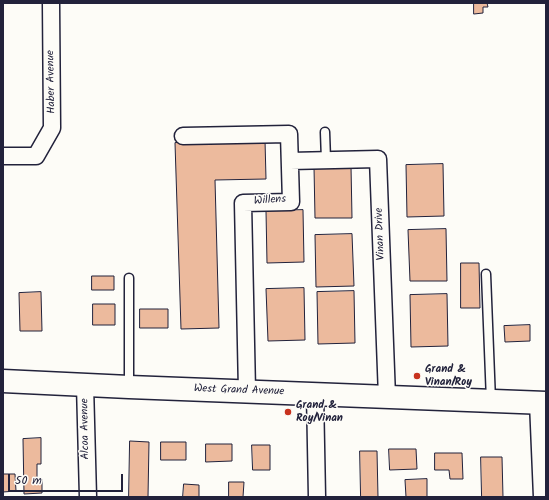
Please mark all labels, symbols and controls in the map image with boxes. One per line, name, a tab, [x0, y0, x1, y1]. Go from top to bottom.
street label: Haber Avenue	[45, 50, 59, 114]
street label: Willens	[254, 193, 286, 209]
street label: Vinan Drive	[373, 207, 389, 261]
place label: Grand & Vinan/Roy	[425, 363, 472, 389]
marker: Grand & Vinan/Roy	[412, 371, 422, 381]
street label: West Grand Avenue	[194, 383, 284, 399]
street label: Alcoa Avenue	[79, 398, 93, 460]
place label: Grand & Roy/Vinan	[296, 399, 343, 425]
marker: Grand & Roy/Vinan	[283, 407, 293, 417]
scale bar	[10, 466, 125, 492]
text: 50 m	[15, 471, 42, 490]

